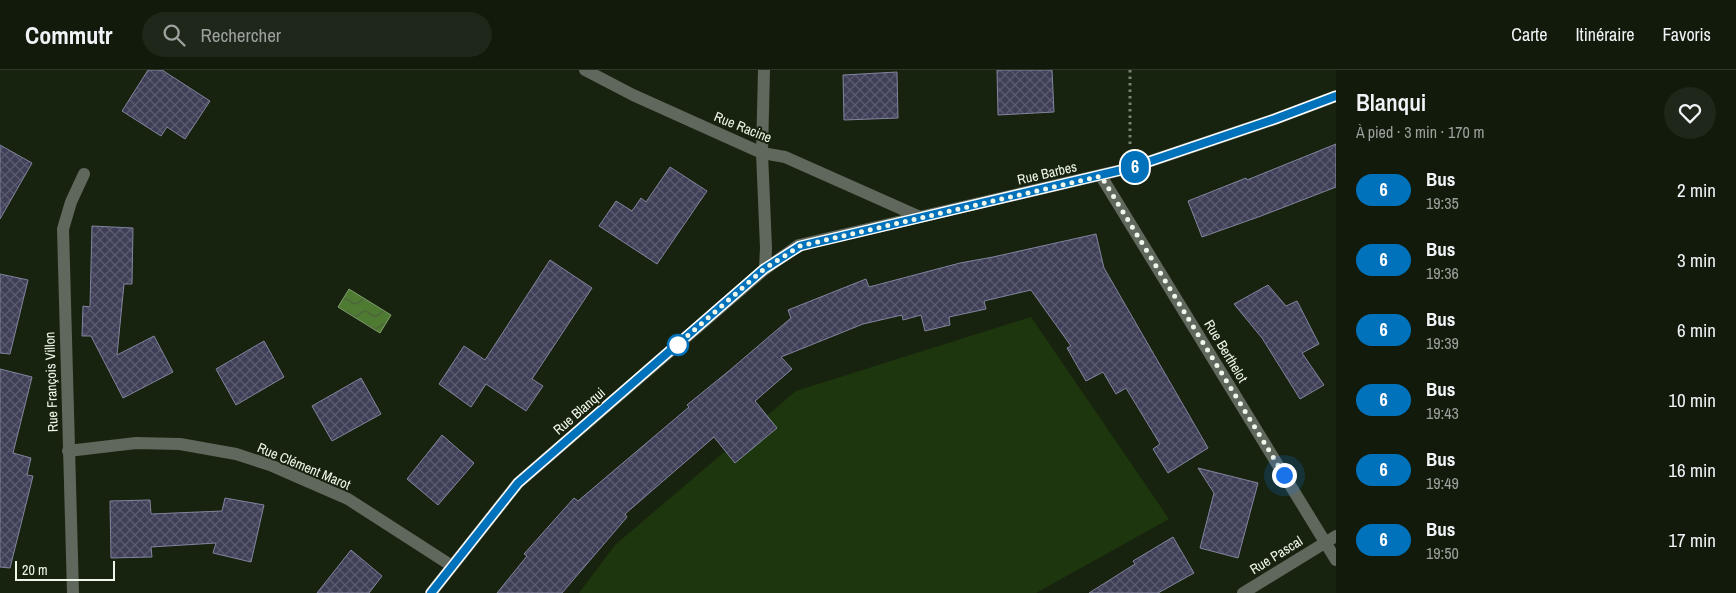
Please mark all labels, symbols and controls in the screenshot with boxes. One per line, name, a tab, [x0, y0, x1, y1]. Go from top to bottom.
search box	[142, 12, 492, 57]
text: Commutr	[25, 19, 112, 51]
icon: search	[160, 21, 188, 49]
text: Rechercher	[200, 22, 281, 48]
text: Carte	[1511, 22, 1547, 47]
text: Itinéraire	[1575, 22, 1635, 47]
text: Favoris	[1663, 22, 1711, 47]
text: Blanqui	[1356, 86, 1426, 118]
button: heart	[1664, 87, 1716, 139]
street label: Rue Racine	[712, 107, 774, 147]
text: À pied · 3 min · 170 m	[1356, 121, 1484, 143]
line badge: 6	[1119, 151, 1151, 183]
text: 6	[1131, 154, 1139, 179]
street label: Rue Barbes	[1015, 157, 1079, 189]
text: Bus	[1426, 166, 1455, 192]
text: 6	[1379, 177, 1388, 202]
text: 2 min	[1677, 177, 1716, 203]
text: 19:35	[1426, 192, 1459, 214]
text: Bus	[1426, 236, 1455, 262]
text: 6	[1379, 247, 1388, 272]
text: 3 min	[1677, 247, 1716, 273]
text: 19:36	[1426, 262, 1459, 284]
text: Bus	[1426, 306, 1455, 332]
street label: Rue Berthelot	[1200, 316, 1252, 386]
text: 6	[1379, 317, 1388, 342]
text: 6 min	[1677, 317, 1716, 343]
street label: Rue François Villon	[40, 331, 62, 433]
text: 19:39	[1426, 332, 1459, 354]
unlabelled marker	[667, 334, 689, 356]
text: Bus	[1426, 376, 1455, 402]
street label: Rue Blanqui	[549, 383, 609, 439]
text: 6	[1379, 387, 1388, 412]
text: 10 min	[1668, 387, 1716, 413]
text: 19:43	[1426, 402, 1459, 424]
street label: Rue Clément Marot	[255, 438, 353, 494]
text: Bus	[1426, 446, 1455, 472]
text: 6	[1379, 457, 1388, 482]
text: 16 min	[1668, 457, 1716, 483]
your location	[1272, 463, 1297, 488]
text: 19:49	[1426, 472, 1459, 494]
text: Bus	[1426, 516, 1455, 542]
text: 6	[1379, 527, 1388, 552]
text: 17 min	[1668, 527, 1716, 553]
street label: Rue Pascal	[1246, 532, 1306, 578]
text: 19:50	[1426, 542, 1459, 564]
scale bar	[15, 558, 115, 581]
text: 20 m	[22, 561, 48, 579]

